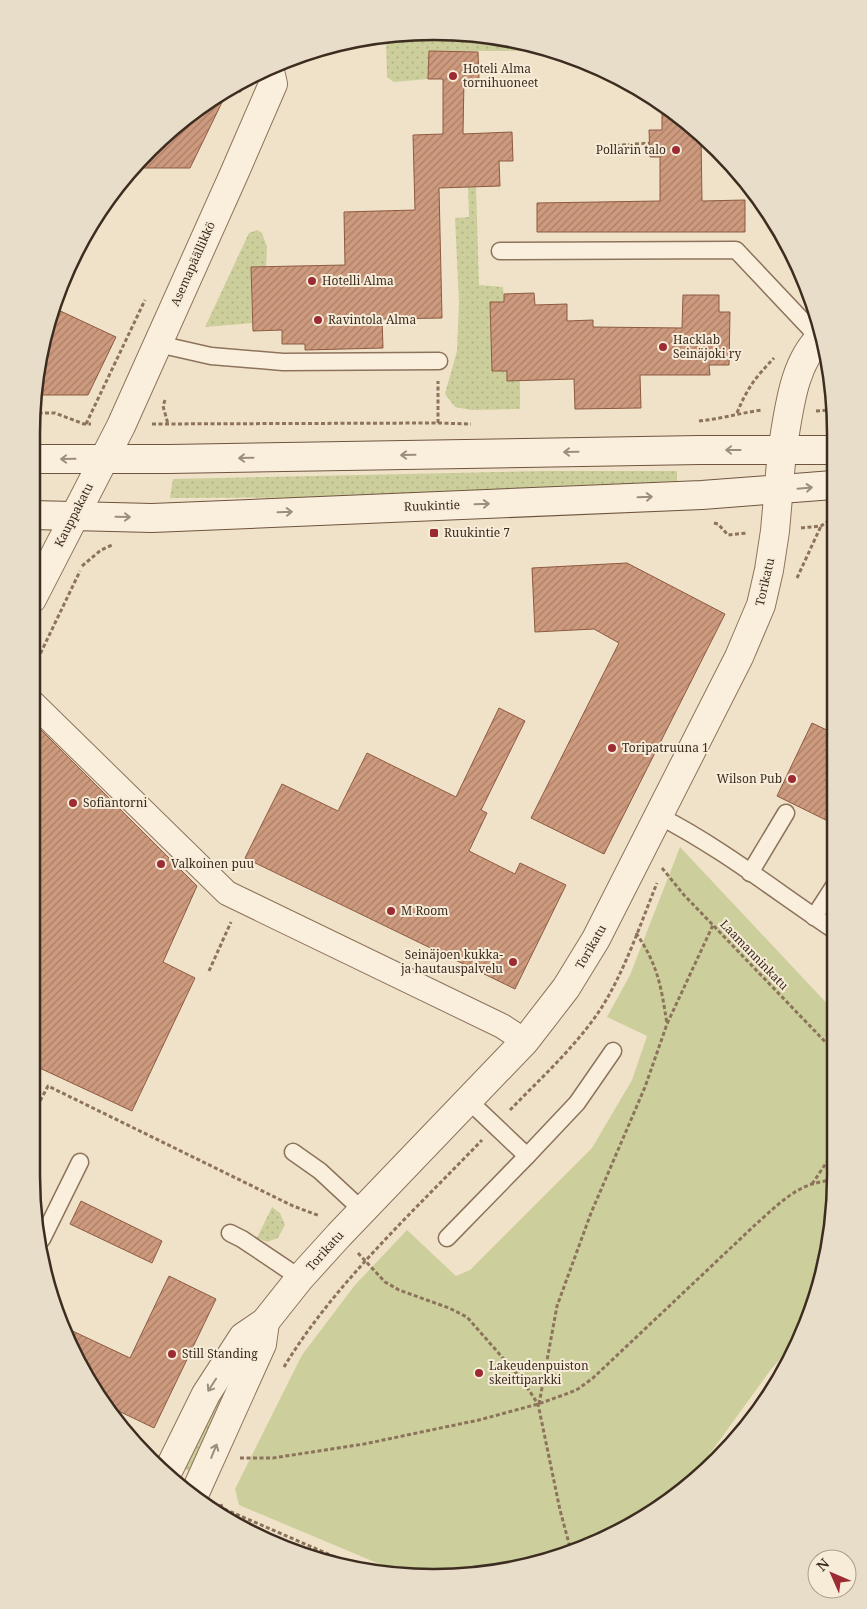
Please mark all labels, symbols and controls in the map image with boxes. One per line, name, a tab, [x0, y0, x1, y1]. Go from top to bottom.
place label: Hoteli Alma tornihuoneet	[463, 60, 538, 91]
marker: Hoteli Alma tornihuoneet	[447, 70, 459, 82]
place label: Pollarin talo	[596, 141, 666, 158]
marker: Pollarin talo	[670, 144, 682, 156]
street label: Asemapäällikkö	[166, 219, 219, 309]
place label: Hotelli Alma	[322, 272, 394, 289]
marker: Hotelli Alma	[306, 275, 318, 287]
place label: Ravintola Alma	[328, 311, 416, 328]
marker: Ravintola Alma	[312, 314, 324, 326]
place label: Hacklab Seinäjoki ry	[673, 331, 741, 362]
marker: Hacklab Seinäjoki ry	[657, 341, 669, 353]
one-way arrow	[726, 445, 742, 455]
one-way arrow	[563, 447, 580, 457]
one-way arrow	[401, 450, 417, 460]
one-way arrow	[238, 453, 254, 463]
one-way arrow	[60, 454, 76, 464]
street label: Kauppakatu	[50, 479, 97, 550]
one-way arrow	[797, 483, 813, 492]
one-way arrow	[636, 492, 652, 502]
street label: Ruukintie	[404, 496, 460, 515]
one-way arrow	[474, 499, 490, 509]
one-way arrow	[277, 508, 293, 517]
one-way arrow	[114, 513, 130, 522]
place label: Ruukintie 7	[444, 524, 510, 541]
marker: Ruukintie 7	[428, 527, 440, 539]
street label: Torikatu	[751, 556, 778, 608]
place label: Toripatruuna 1	[622, 739, 709, 756]
marker: Toripatruuna 1	[606, 742, 618, 754]
place label: Wilson Pub	[716, 770, 782, 787]
marker: Wilson Pub	[786, 773, 798, 785]
place label: Sofiantorni	[83, 794, 147, 811]
marker: Sofiantorni	[67, 797, 79, 809]
place label: Valkoinen puu	[171, 855, 254, 872]
marker: Valkoinen puu	[155, 858, 167, 870]
place label: M Room	[401, 902, 448, 919]
marker: M Room	[385, 905, 397, 917]
street label: Laamanninkatu	[716, 916, 793, 994]
street label: Torikatu	[571, 921, 610, 972]
place label: Seinäjoen kukka- ja hautauspalvelu	[400, 946, 503, 977]
marker: Seinäjoen kukka- ja hautauspalvelu	[507, 956, 519, 968]
street label: Torikatu	[302, 1227, 348, 1274]
place label: Still Standing	[182, 1345, 258, 1362]
marker: Still Standing	[166, 1348, 178, 1360]
place label: Lakeudenpuiston skeittiparkki	[489, 1357, 589, 1388]
marker: Lakeudenpuiston skeittiparkki	[473, 1367, 485, 1379]
one-way arrow	[207, 1378, 217, 1392]
one-way arrow	[210, 1443, 219, 1458]
north arrow	[807, 1549, 857, 1599]
text: N	[812, 1554, 833, 1575]

